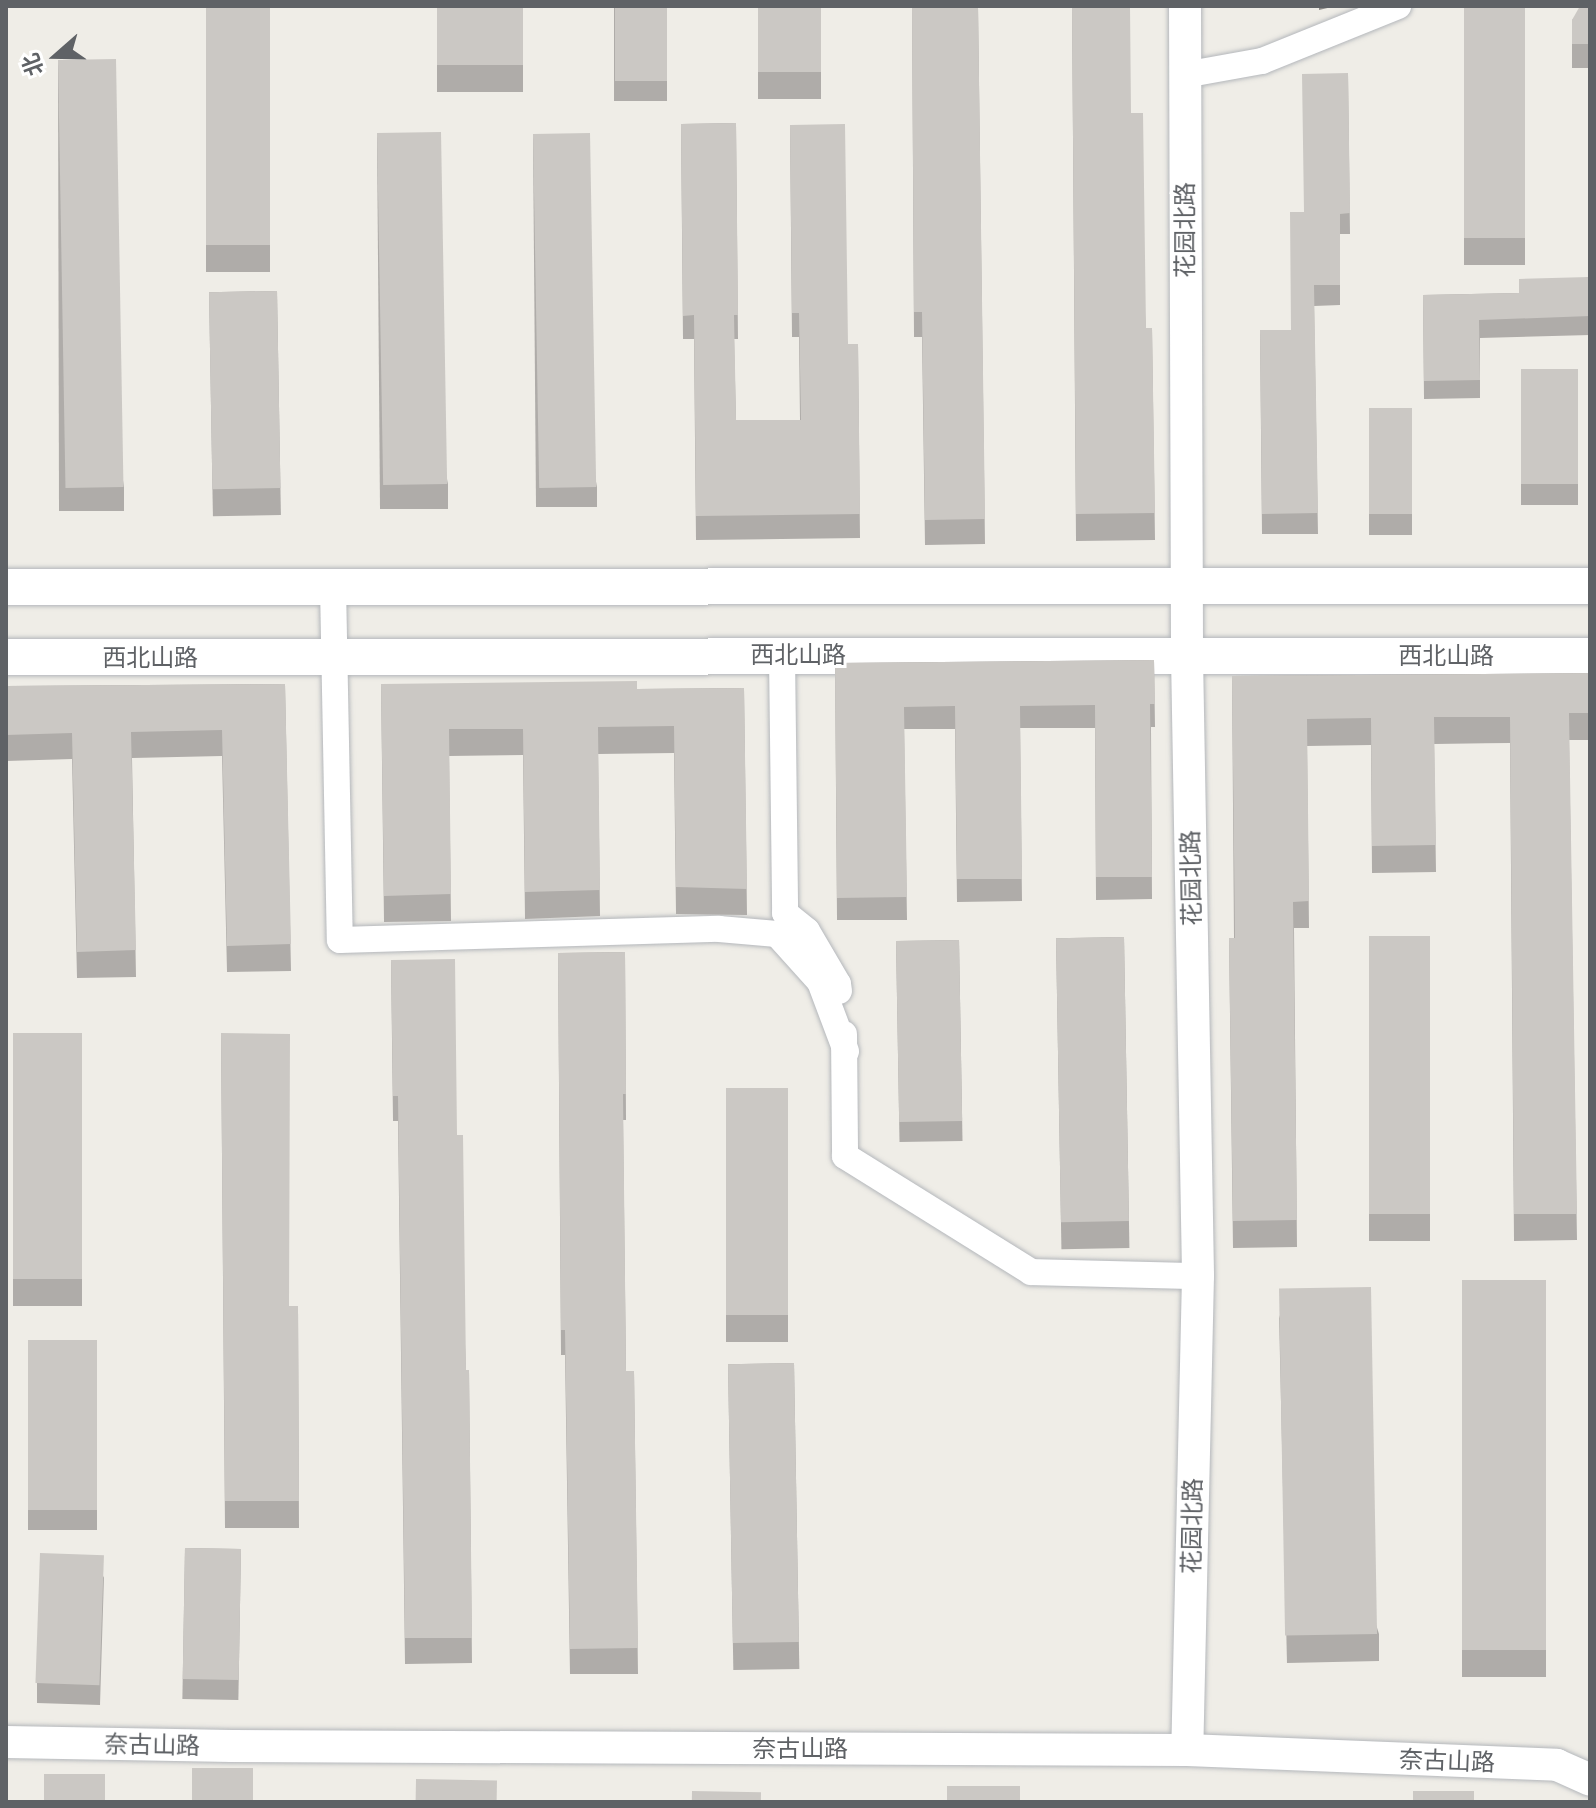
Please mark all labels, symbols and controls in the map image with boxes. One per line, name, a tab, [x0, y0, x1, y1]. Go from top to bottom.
north arrow	[16, 16, 96, 96]
text: 北	[17, 50, 48, 79]
street label: 花园北路	[1171, 182, 1199, 278]
street label: 西北山路	[750, 641, 846, 669]
street label: 西北山路	[1398, 642, 1494, 670]
street label: 西北山路	[102, 644, 198, 672]
street label: 花园北路	[1176, 830, 1206, 926]
street label: 花园北路	[1177, 1478, 1207, 1574]
street label: 奈古山路	[104, 1730, 200, 1760]
street label: 奈古山路	[752, 1735, 848, 1763]
street label: 奈古山路	[1399, 1745, 1495, 1777]

